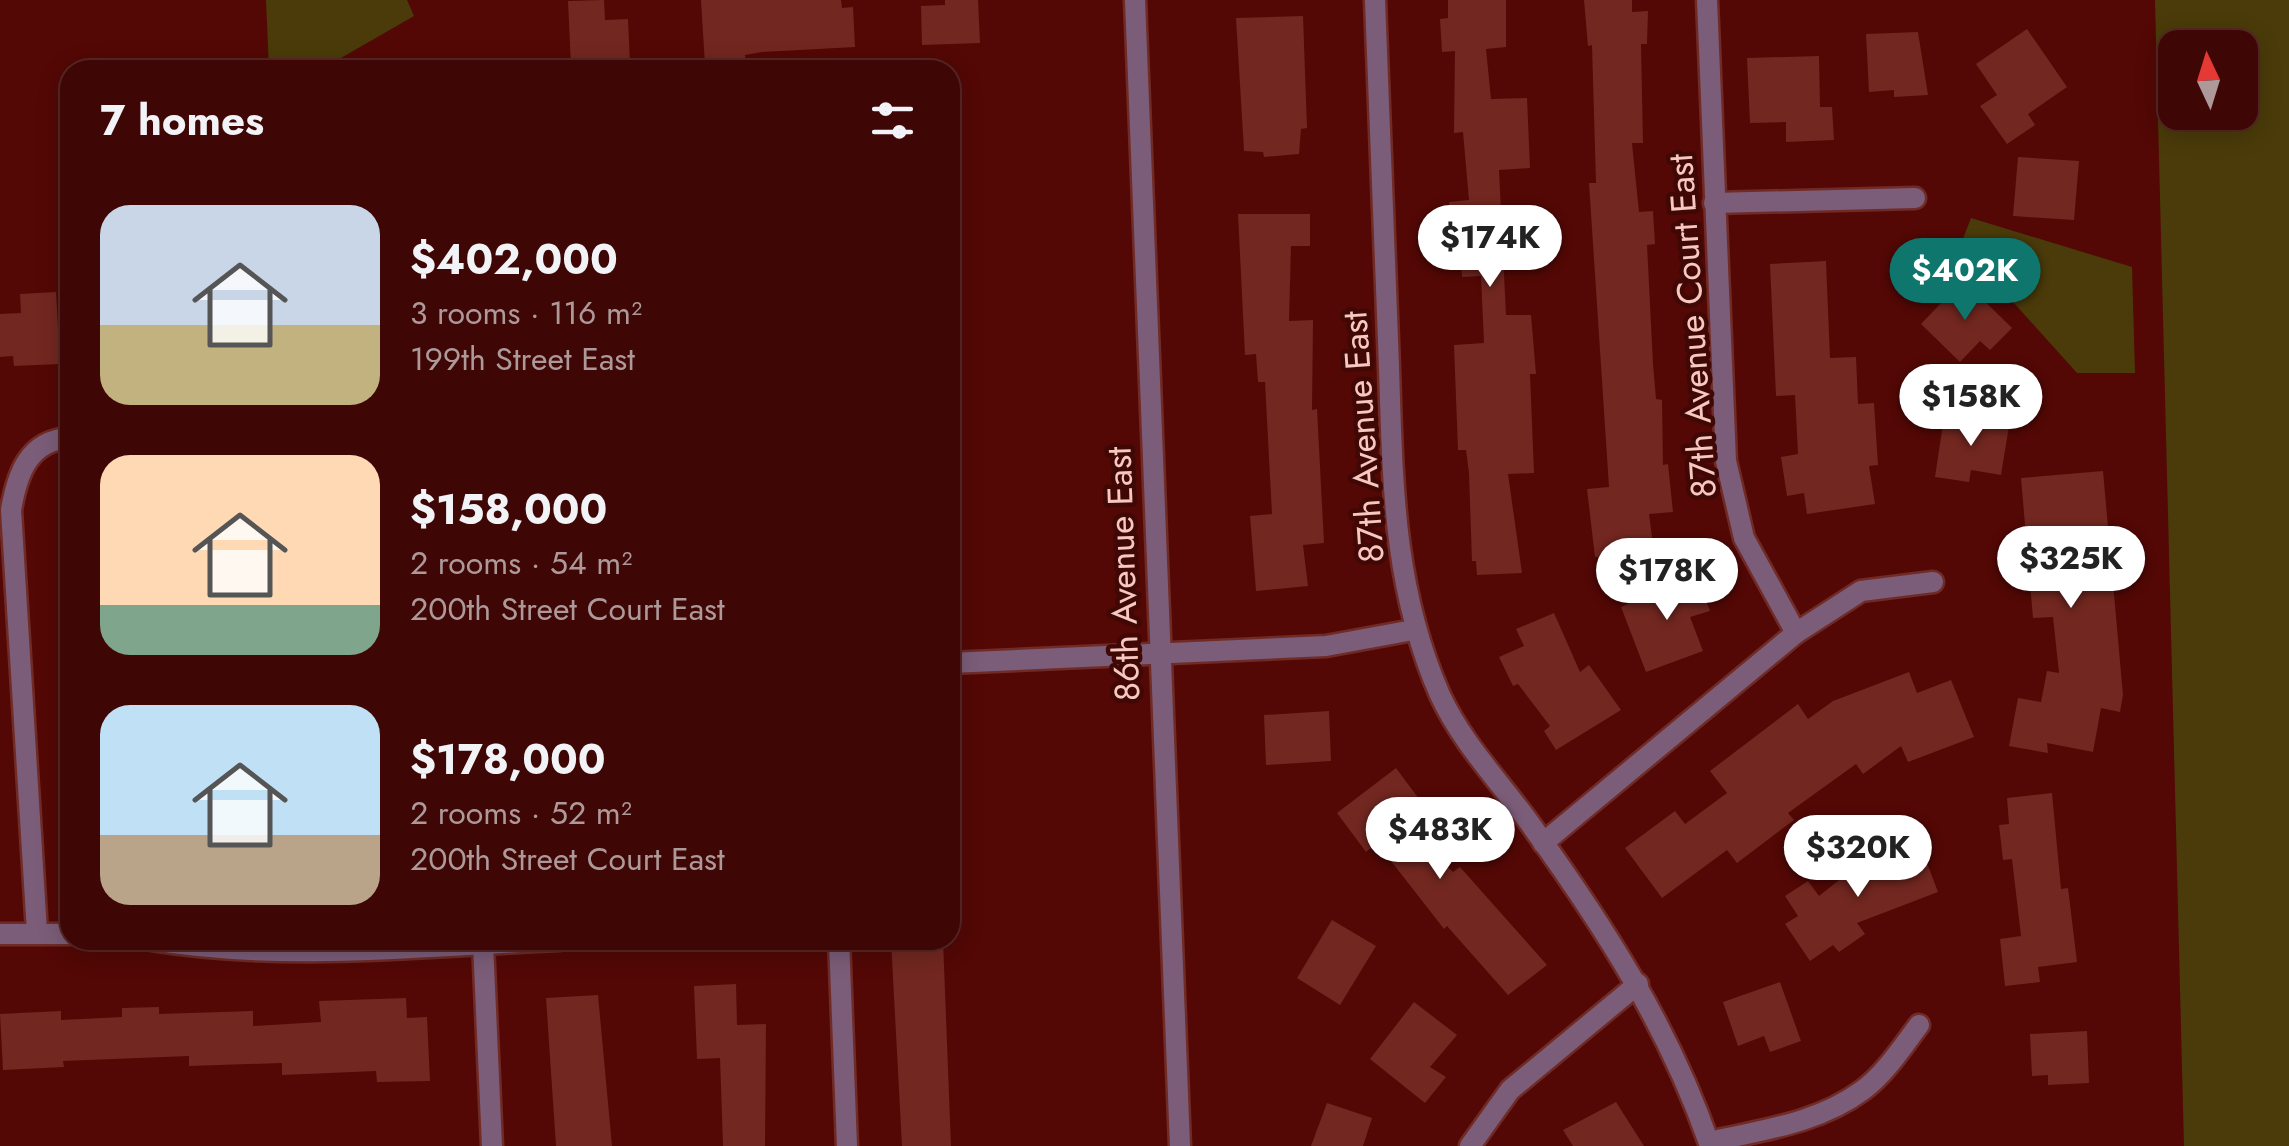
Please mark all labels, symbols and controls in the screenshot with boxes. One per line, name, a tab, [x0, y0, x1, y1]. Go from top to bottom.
north arrow	[2158, 30, 2258, 130]
map controls	[2158, 30, 2258, 130]
text: 7 homes	[100, 90, 264, 151]
icon: filters	[865, 93, 920, 148]
street label: 87th Avenue Court East	[1655, 152, 1729, 500]
pin: $174K	[1420, 205, 1560, 290]
text: $174K	[1440, 214, 1540, 260]
text: $402,000	[410, 229, 618, 290]
pin: $402K	[1895, 238, 2035, 323]
icon: home	[180, 245, 300, 365]
text: $402K	[1912, 247, 2018, 293]
text: 3 rooms · 116 m²	[410, 290, 642, 336]
street label: 87th Avenue East	[1329, 309, 1397, 565]
text: 199th Street East	[410, 336, 635, 382]
pin: $158K	[1901, 364, 2041, 449]
text: $158K	[1921, 373, 2021, 419]
street label: 86th Avenue East	[1094, 445, 1152, 702]
text: $158,000	[410, 479, 607, 540]
icon: home	[180, 495, 300, 615]
pin: $325K	[2001, 526, 2141, 611]
text: $325K	[2019, 535, 2123, 581]
pin: $178K	[1597, 538, 1737, 623]
text: 2 rooms · 54 m²	[410, 540, 632, 586]
text: $178K	[1618, 547, 1716, 593]
text: 200th Street Court East	[410, 586, 725, 632]
text: $178,000	[410, 729, 606, 790]
icon: home	[180, 745, 300, 865]
text: 2 rooms · 52 m²	[410, 790, 632, 836]
pin: $483K	[1370, 797, 1510, 882]
text: $483K	[1388, 806, 1492, 852]
pin: $320K	[1788, 815, 1928, 900]
text: $320K	[1806, 824, 1910, 870]
text: 200th Street Court East	[410, 836, 725, 882]

